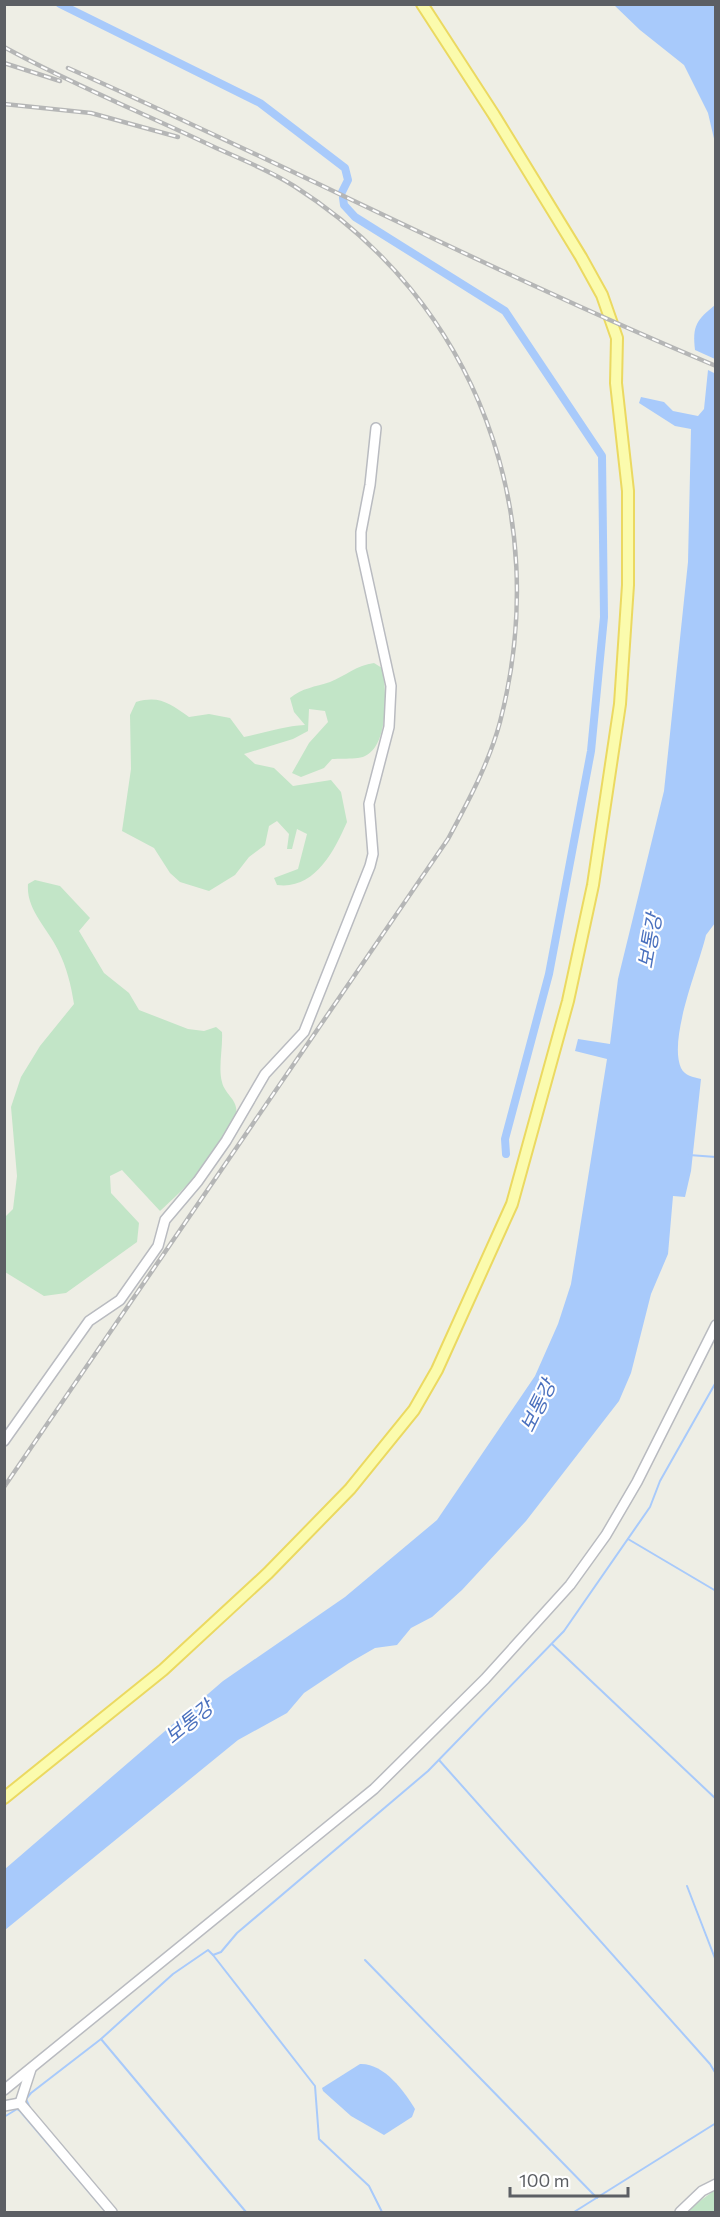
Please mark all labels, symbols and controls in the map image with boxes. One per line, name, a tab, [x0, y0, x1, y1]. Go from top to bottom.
water label: 보통강	[632, 909, 666, 970]
water label: 보통강	[514, 1373, 561, 1436]
water label: 보통강	[159, 1693, 219, 1748]
scale bar	[510, 2160, 628, 2198]
text: 100 m	[519, 2169, 569, 2191]

